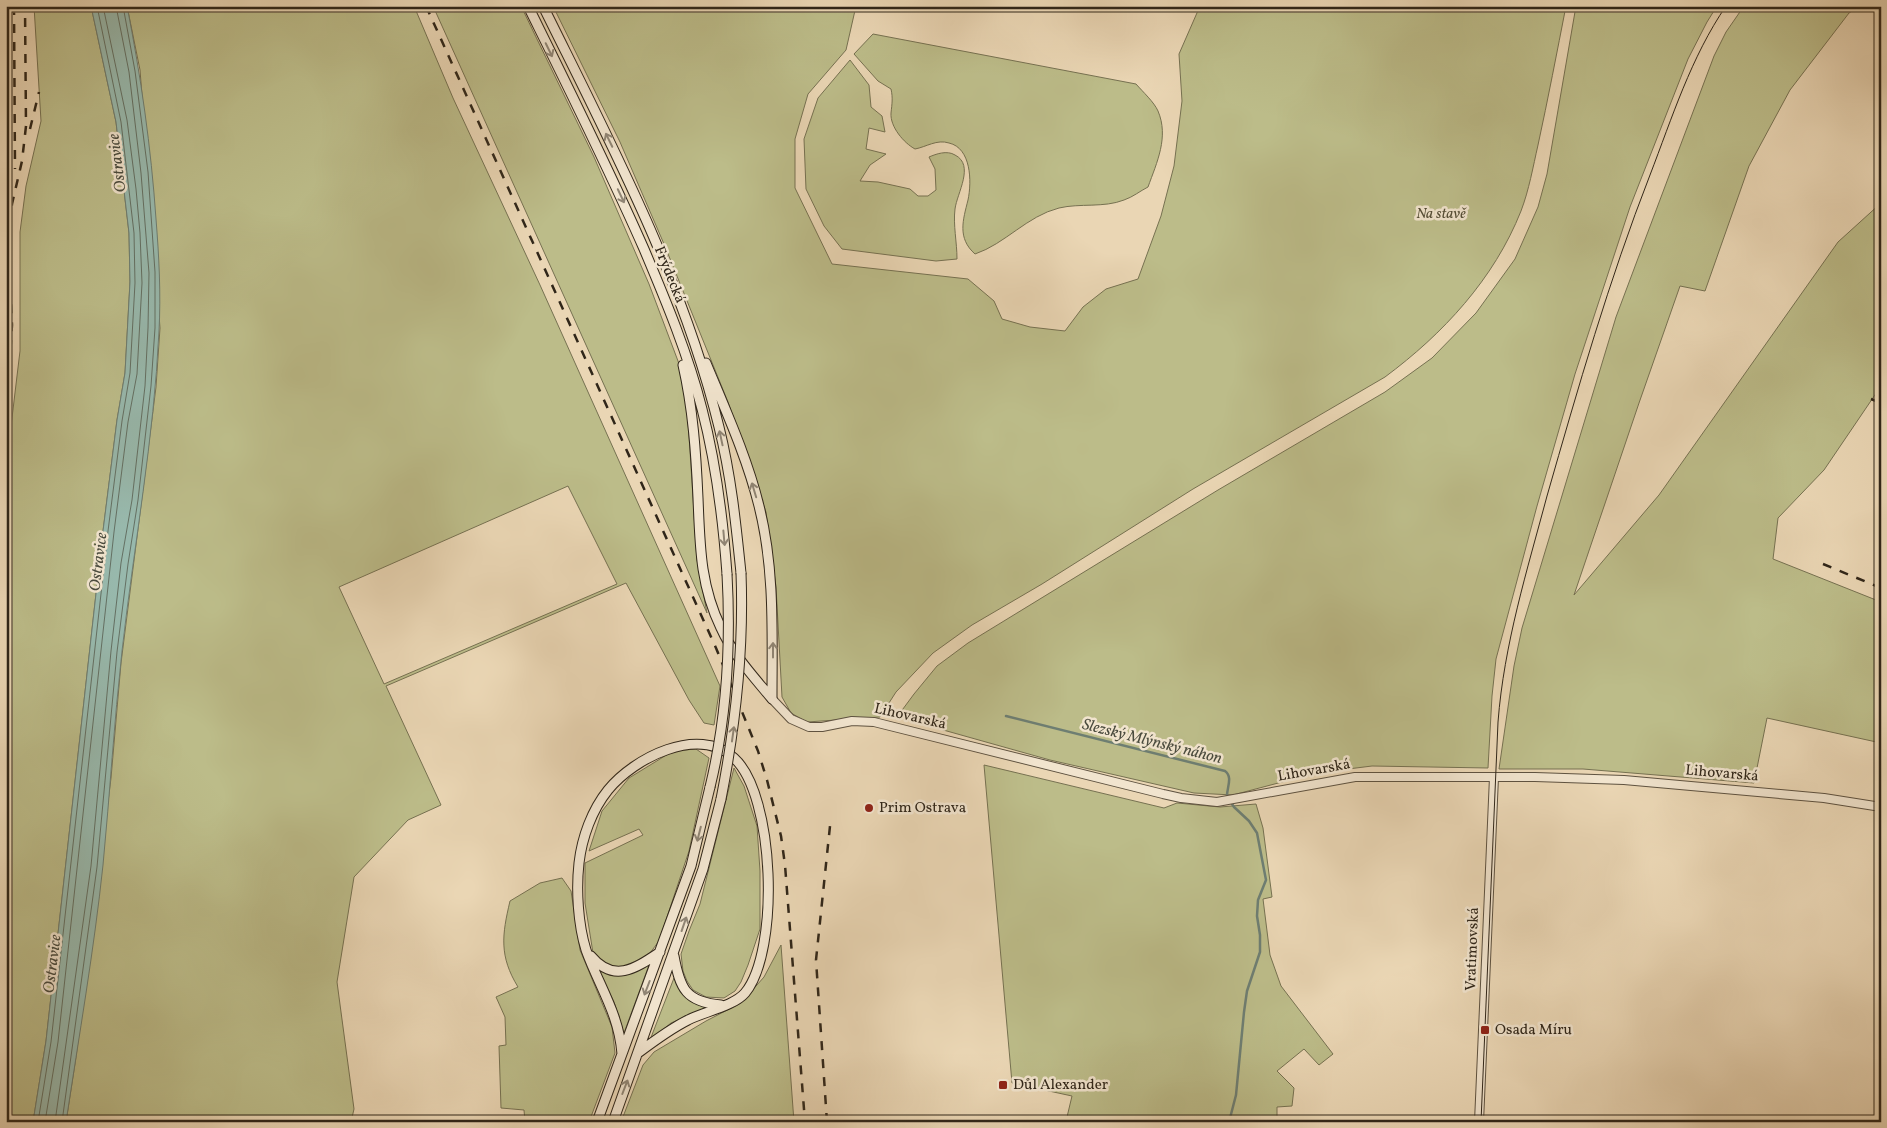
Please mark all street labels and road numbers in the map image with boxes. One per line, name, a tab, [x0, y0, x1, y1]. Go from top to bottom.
street label: Frýdecká	[648, 243, 690, 307]
street label: Lihovarská	[872, 699, 948, 735]
street label: Lihovarská	[1276, 754, 1352, 788]
street label: Lihovarská	[1685, 760, 1759, 788]
street label: Vratimovská	[1461, 907, 1485, 991]

